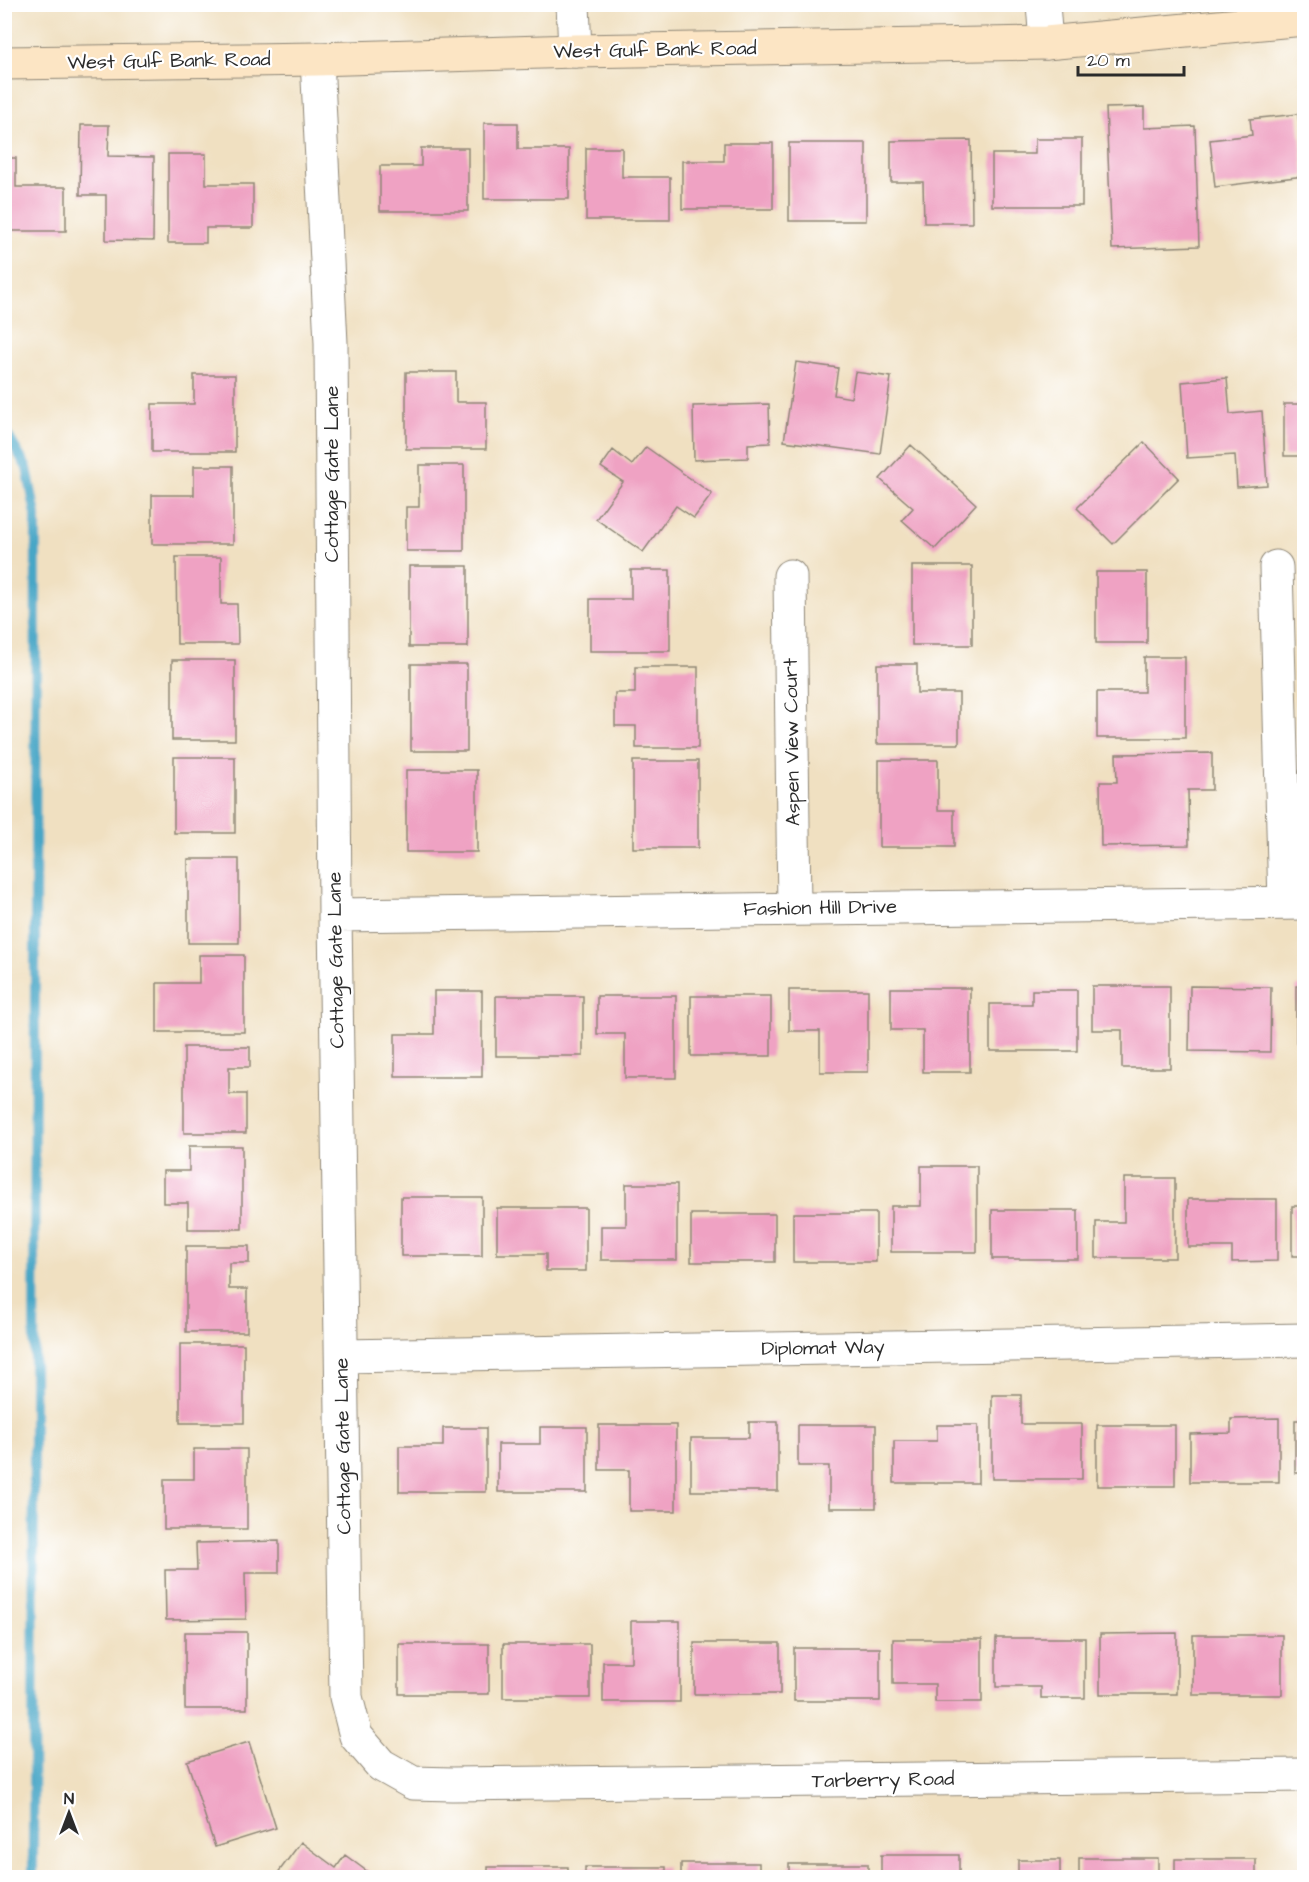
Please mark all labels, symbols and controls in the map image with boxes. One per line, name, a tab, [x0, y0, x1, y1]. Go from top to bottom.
street label: West Gulf Bank Road	[553, 34, 757, 66]
scale bar	[1078, 39, 1184, 77]
street label: West Gulf Bank Road	[67, 45, 271, 77]
text: 20 m	[1087, 48, 1130, 73]
street label: Cottage Gate Lane	[318, 385, 347, 562]
street label: Aspen View Court	[777, 658, 807, 826]
street label: Cottage Gate Lane	[320, 871, 353, 1049]
street label: Fashion Hill Drive	[743, 893, 897, 923]
street label: Diplomat Way	[761, 1333, 885, 1364]
street label: Cottage Gate Lane	[327, 1357, 360, 1535]
street label: Tarberry Road	[811, 1765, 955, 1796]
north arrow	[39, 1783, 99, 1843]
text: N	[64, 1788, 74, 1810]

